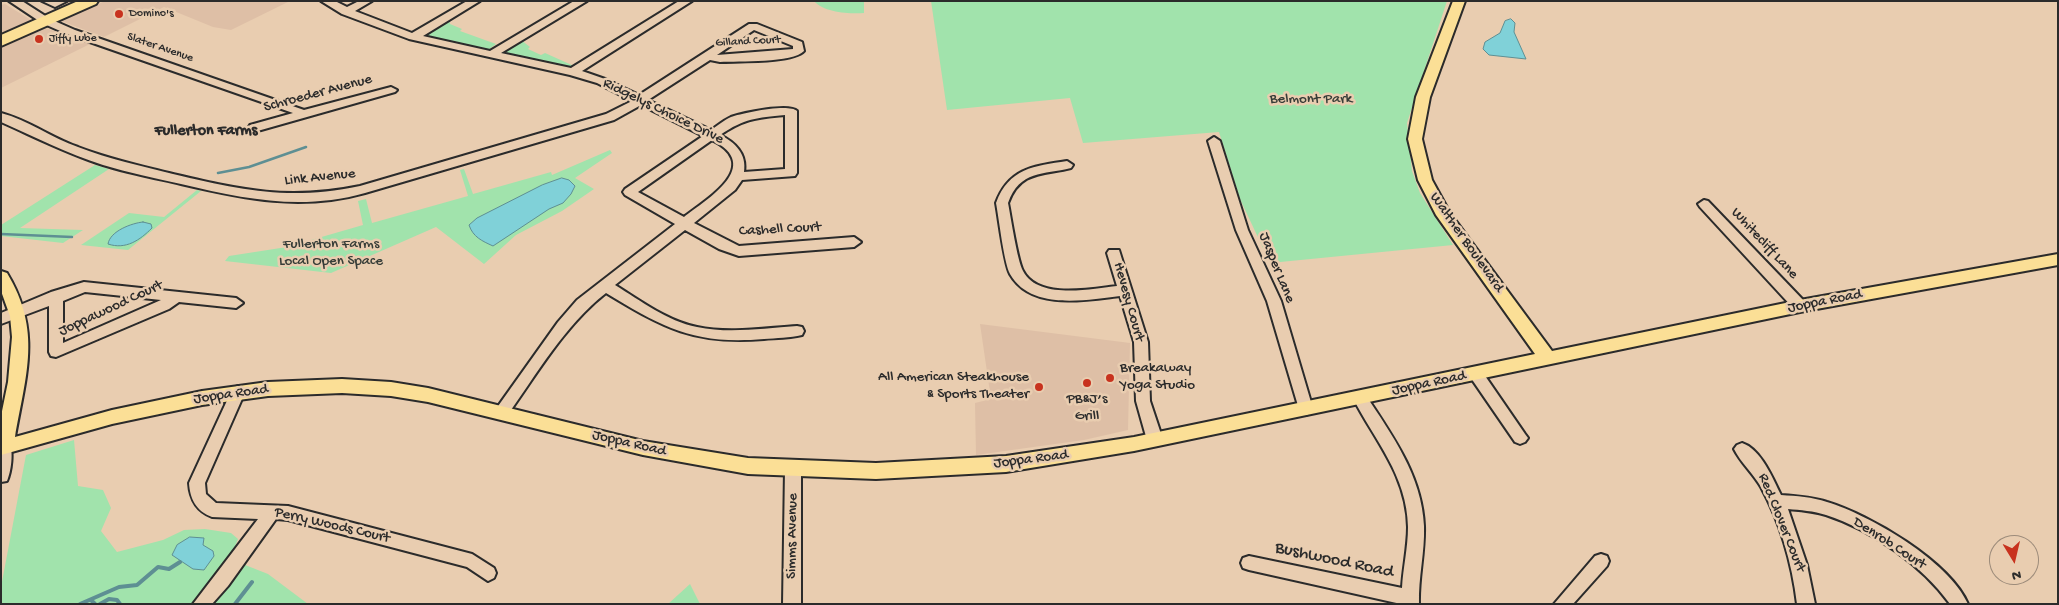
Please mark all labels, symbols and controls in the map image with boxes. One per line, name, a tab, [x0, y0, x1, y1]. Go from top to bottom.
place label: Domino's	[129, 7, 174, 21]
marker: Domino's	[113, 8, 125, 20]
street label: Slater Avenue	[125, 30, 195, 66]
place label: Jiffy Lube	[49, 32, 97, 46]
marker: Jiffy Lube	[33, 33, 45, 45]
street label: Gilland Court	[715, 33, 781, 51]
street label: Schroeder Avenue	[262, 71, 374, 117]
street label: Ridgelys Choice Drive	[600, 75, 726, 149]
park label: Belmont Park	[1270, 91, 1352, 109]
district label: Fullerton Farms	[155, 122, 257, 142]
street label: Link Avenue	[284, 165, 356, 191]
street label: Walther Boulevard	[1425, 190, 1507, 296]
street label: Whitecliff Lane	[1726, 205, 1802, 283]
street label: Cashell Court	[738, 219, 822, 241]
street label: Jasper Lane	[1254, 230, 1298, 306]
park label: Fullerton Farms Local Open Space	[279, 236, 383, 271]
street label: Hevesy Court	[1108, 260, 1148, 344]
street label: Joppawood Court	[56, 277, 166, 341]
street label: Joppa Road	[1786, 286, 1864, 318]
place label: Breakaway Yoga Studio	[1120, 360, 1195, 395]
street label: Joppa Road	[1390, 367, 1468, 401]
place label: All American Steakhouse & Sports Theater	[878, 369, 1029, 404]
marker: Breakaway Yoga Studio	[1104, 372, 1116, 384]
marker: PB&J’s Grill	[1081, 377, 1093, 389]
street label: Joppa Road	[193, 381, 269, 409]
marker: All American Steakhouse & Sports Theater	[1033, 381, 1045, 393]
place label: PB&J’s Grill	[1066, 391, 1108, 426]
street label: Joppa Road	[590, 427, 668, 461]
street label: Joppa Road	[993, 446, 1069, 474]
street label: Red Clover Court	[1753, 471, 1809, 575]
street label: Simms Avenue	[783, 493, 803, 579]
street label: Perry Woods Court	[272, 504, 392, 548]
street label: Denrob Court	[1849, 514, 1929, 574]
north arrow	[1989, 535, 2039, 585]
street label: Bushwood Road	[1273, 538, 1395, 584]
text: N	[2010, 565, 2022, 583]

